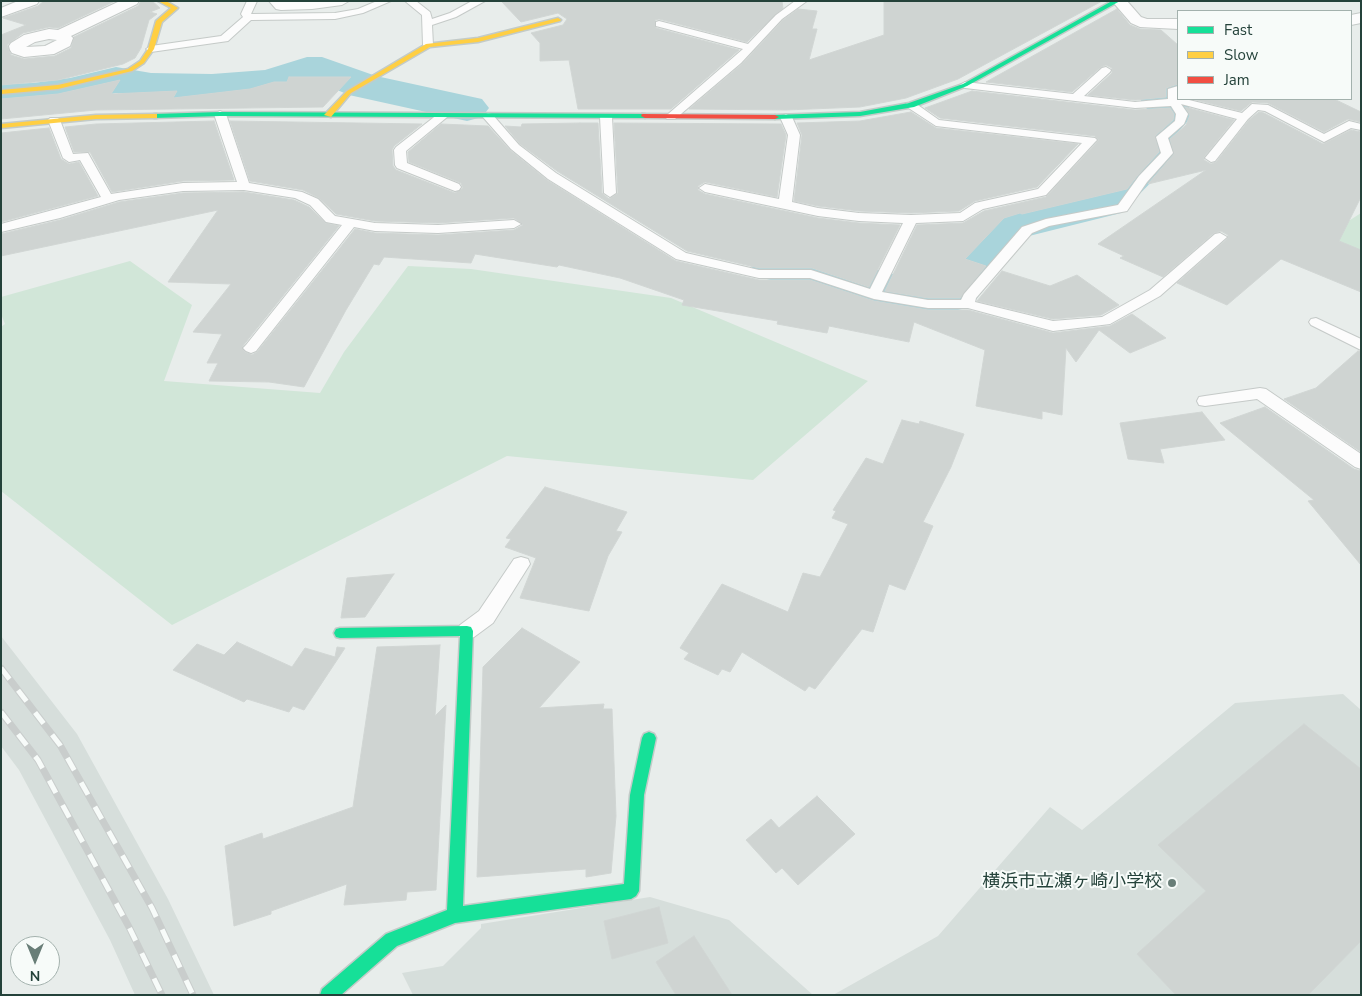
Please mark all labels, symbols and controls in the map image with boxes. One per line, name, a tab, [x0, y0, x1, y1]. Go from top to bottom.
legend	[1177, 10, 1352, 100]
text: Fast	[1224, 20, 1252, 40]
text: Slow	[1224, 45, 1258, 65]
text: Jam	[1224, 70, 1250, 90]
place label: 横浜市立瀬ヶ崎小学校	[982, 872, 1162, 894]
marker: 横浜市立瀬ヶ崎小学校	[1166, 877, 1178, 889]
north arrow	[10, 936, 60, 986]
text: N	[30, 966, 40, 985]

